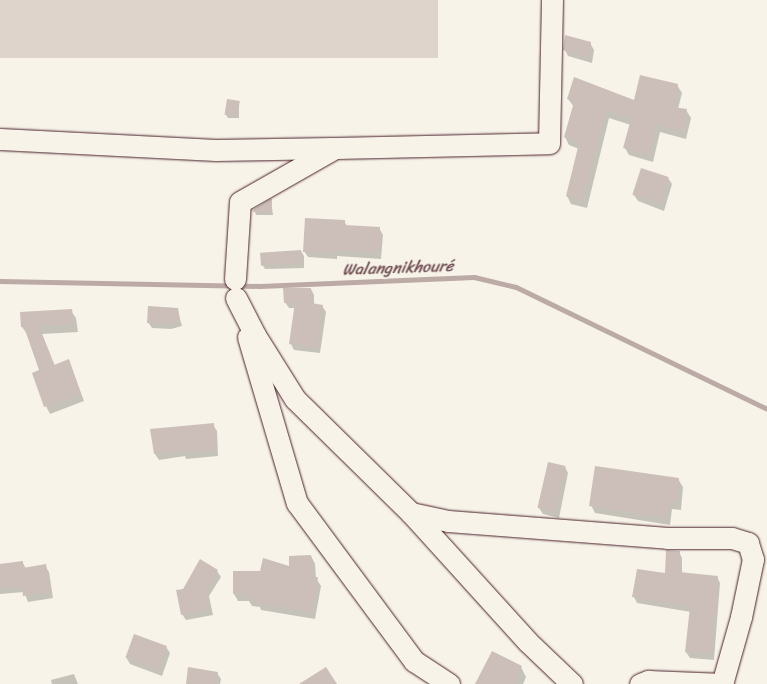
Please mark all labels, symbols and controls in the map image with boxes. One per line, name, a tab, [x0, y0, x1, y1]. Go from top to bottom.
water label: Walangnikhouré	[342, 256, 454, 280]

